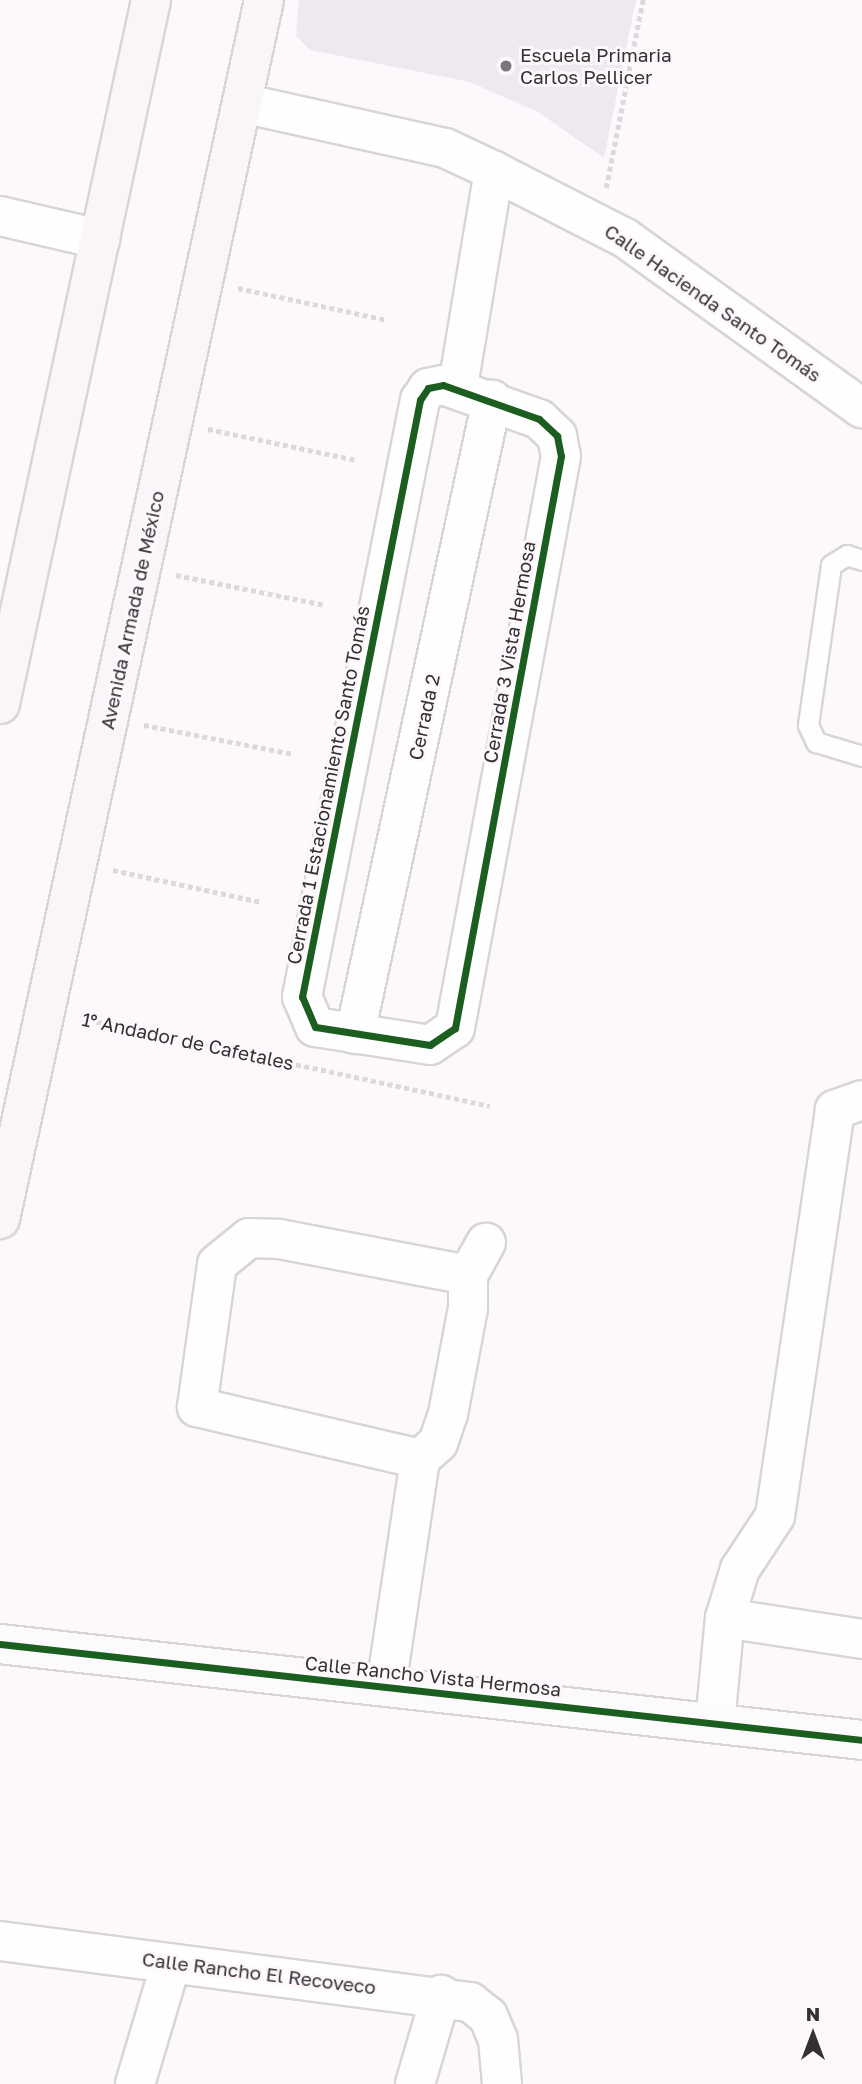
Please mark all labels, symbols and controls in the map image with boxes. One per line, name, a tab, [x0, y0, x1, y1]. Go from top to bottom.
place label: Escuela Primaria Carlos Pellicer	[520, 44, 672, 88]
marker: Escuela Primaria Carlos Pellicer	[498, 58, 514, 74]
street label: Calle Hacienda Santo Tomás	[600, 219, 826, 387]
street label: Avenida Armada de México	[96, 489, 168, 731]
street label: Cerrada 3 Vista Hermosa	[478, 539, 540, 765]
street label: Cerrada 1 Estacionamiento Santo Tomás	[282, 604, 374, 966]
street label: Cerrada 2	[404, 672, 444, 762]
street label: 1° Andador de Cafetales	[80, 1007, 296, 1075]
street label: Calle Rancho Vista Hermosa	[304, 1651, 562, 1701]
street label: Calle Rancho El Recoveco	[141, 1947, 377, 1999]
north arrow	[778, 2000, 848, 2070]
text: N	[806, 2002, 820, 2025]

